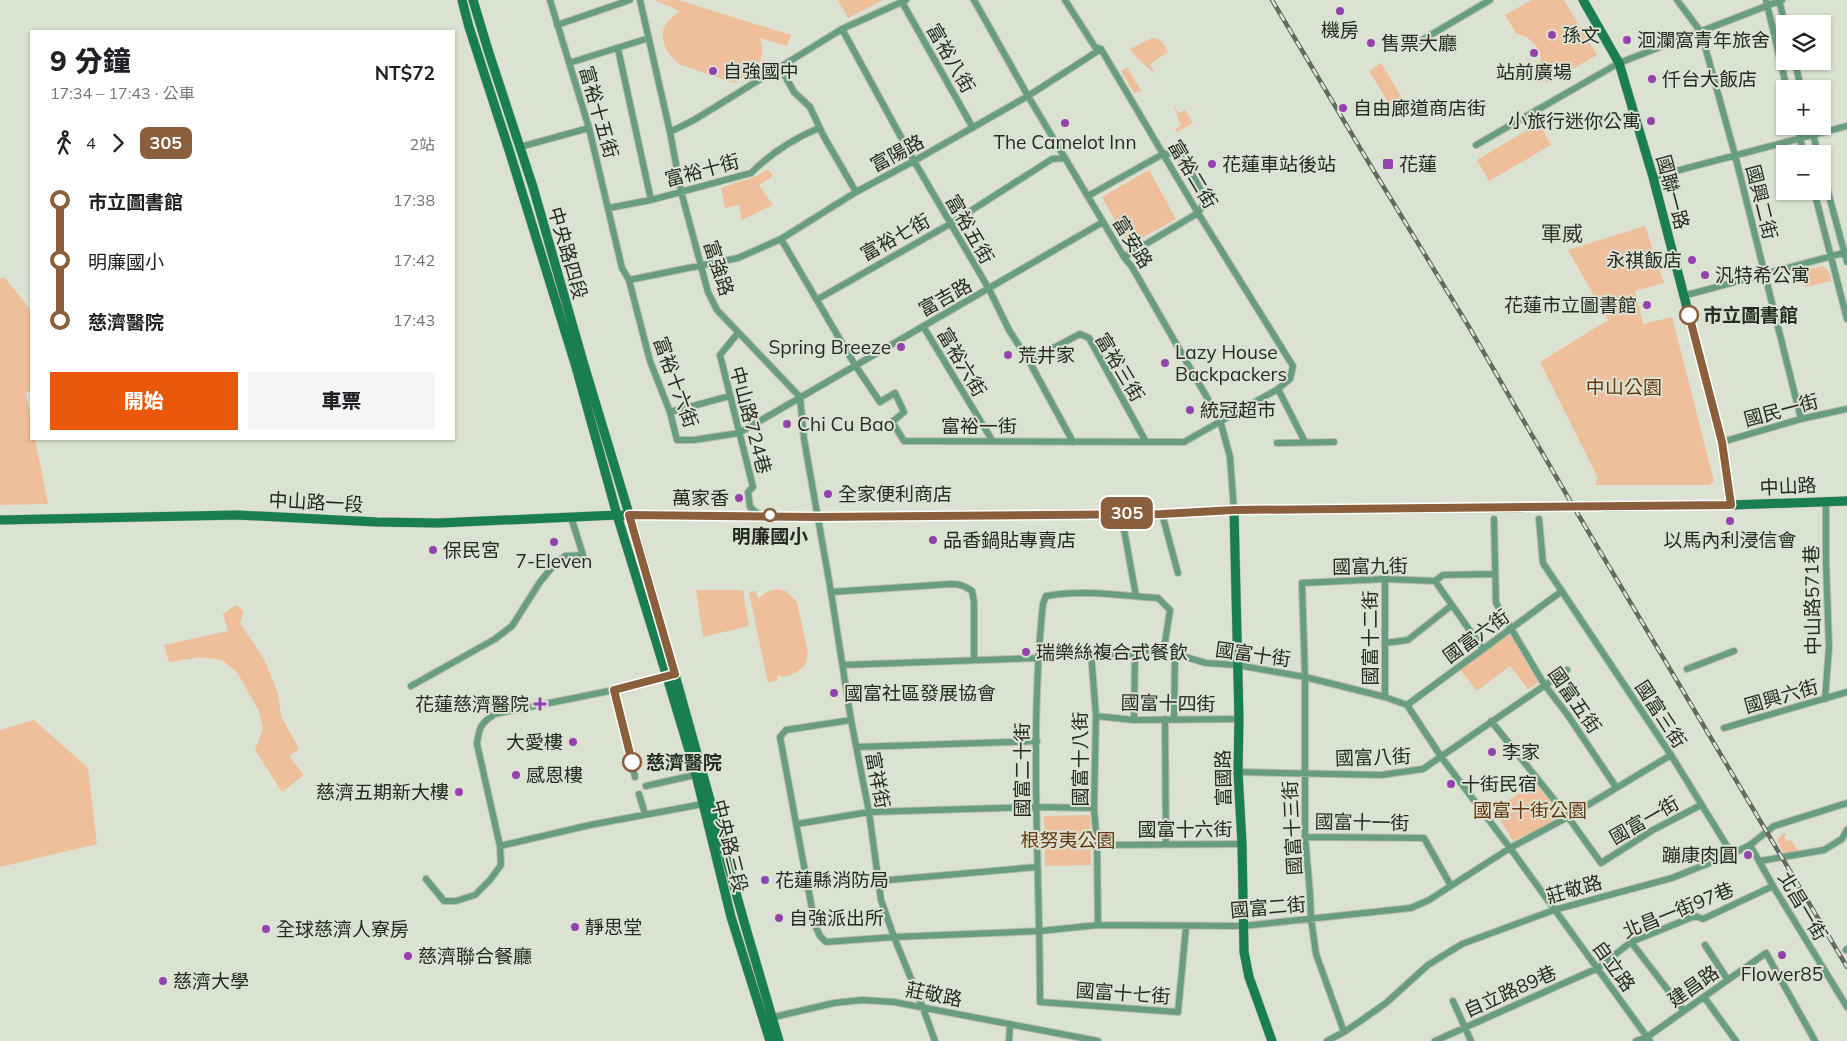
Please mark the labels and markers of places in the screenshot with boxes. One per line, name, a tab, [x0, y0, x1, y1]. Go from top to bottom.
marker: 機房	[1334, 5, 1346, 17]
place label: 機房	[1321, 18, 1359, 42]
place label: 孫文	[1562, 23, 1600, 47]
place label: 洄瀾窩青年旅舍	[1637, 28, 1770, 52]
marker: 孫文	[1546, 29, 1558, 41]
place label: 售票大廳	[1381, 31, 1457, 55]
marker: 洄瀾窩青年旅舍	[1621, 34, 1633, 46]
marker: 售票大廳	[1365, 37, 1377, 49]
marker: 站前廣場	[1528, 47, 1540, 59]
place label: 自強國中	[723, 59, 799, 83]
place label: 站前廣場	[1496, 60, 1572, 84]
marker: 自強國中	[707, 65, 719, 77]
place label: 仟台大飯店	[1662, 67, 1757, 91]
marker: 仟台大飯店	[1646, 73, 1658, 85]
place label: 自由廊道商店街	[1353, 96, 1486, 120]
marker: 自由廊道商店街	[1337, 102, 1349, 114]
place label: 小旅行迷你公寓	[1508, 109, 1641, 133]
marker: 小旅行迷你公寓	[1645, 115, 1657, 127]
marker: The Camelot Inn	[1059, 117, 1071, 129]
place label: The Camelot Inn	[993, 130, 1137, 154]
place label: 花蓮車站後站	[1222, 152, 1336, 176]
place label: 花蓮	[1399, 152, 1437, 176]
marker: 花蓮	[1381, 157, 1395, 171]
marker: 花蓮車站後站	[1206, 158, 1218, 170]
place label: 永祺飯店	[1606, 248, 1682, 272]
marker: 永祺飯店	[1686, 254, 1698, 266]
place label: 汎特希公寓	[1715, 263, 1810, 287]
marker: 汎特希公寓	[1699, 269, 1711, 281]
place label: 花蓮市立圖書館	[1504, 293, 1637, 317]
marker: 花蓮市立圖書館	[1641, 299, 1653, 311]
place label: 市立圖書館	[1703, 303, 1798, 327]
marker: 市立圖書館	[1679, 305, 1699, 325]
place label: Spring Breeze	[768, 335, 891, 359]
place label: Lazy House Backpackers	[1175, 340, 1287, 386]
marker: Spring Breeze	[895, 341, 907, 353]
place label: 荒井家	[1018, 343, 1075, 367]
marker: 荒井家	[1002, 349, 1014, 361]
marker: Lazy House Backpackers	[1159, 357, 1171, 369]
place label: 統冠超市	[1200, 398, 1276, 422]
marker: 統冠超市	[1184, 404, 1196, 416]
place label: Chi Cu Bao	[797, 412, 894, 436]
marker: Chi Cu Bao	[781, 418, 793, 430]
place label: 全家便利商店	[838, 482, 952, 506]
place label: 萬家香	[672, 486, 729, 510]
marker: 全家便利商店	[822, 488, 834, 500]
marker: 萬家香	[733, 492, 745, 504]
marker: 明廉國小	[763, 508, 777, 522]
marker: 以馬內利浸信會	[1724, 515, 1736, 527]
place label: 明廉國小	[732, 524, 808, 548]
place label: 品香鍋貼專賣店	[943, 528, 1076, 552]
place label: 以馬內利浸信會	[1663, 528, 1797, 552]
marker: 品香鍋貼專賣店	[927, 534, 939, 546]
marker: 7-Eleven	[548, 536, 560, 548]
place label: 保民宮	[443, 538, 500, 562]
marker: 保民宮	[427, 544, 439, 556]
place label: 7-Eleven	[516, 549, 592, 573]
place label: 瑞樂絲複合式餐飲	[1036, 640, 1188, 664]
marker: 瑞樂絲複合式餐飲	[1020, 646, 1032, 658]
place label: 國富社區發展協會	[844, 681, 996, 705]
marker: 國富社區發展協會	[828, 687, 840, 699]
place label: 花蓮慈濟醫院	[415, 692, 529, 716]
marker: 花蓮慈濟醫院	[533, 697, 547, 711]
place label: 大愛樓	[506, 730, 563, 754]
marker: 大愛樓	[567, 736, 579, 748]
place label: 李家	[1502, 740, 1540, 764]
marker: 李家	[1486, 746, 1498, 758]
place label: 慈濟醫院	[646, 750, 722, 774]
marker: 慈濟醫院	[622, 752, 642, 772]
place label: 感恩樓	[526, 763, 583, 787]
marker: 感恩樓	[510, 769, 522, 781]
place label: 十街民宿	[1461, 772, 1537, 796]
marker: 十街民宿	[1445, 778, 1457, 790]
place label: 慈濟五期新大樓	[316, 780, 449, 804]
marker: 慈濟五期新大樓	[453, 786, 465, 798]
place label: 蹦康肉圓	[1662, 843, 1738, 867]
marker: 蹦康肉圓	[1742, 849, 1754, 861]
place label: 花蓮縣消防局	[775, 868, 889, 892]
marker: 花蓮縣消防局	[759, 874, 771, 886]
place label: 自強派出所	[789, 906, 884, 930]
marker: 自強派出所	[773, 912, 785, 924]
place label: 靜思堂	[585, 915, 642, 939]
place label: 全球慈濟人寮房	[276, 917, 409, 941]
marker: 靜思堂	[569, 921, 581, 933]
marker: 全球慈濟人寮房	[260, 923, 272, 935]
place label: 慈濟聯合餐廳	[418, 944, 532, 968]
marker: Flower85	[1776, 949, 1788, 961]
marker: 慈濟聯合餐廳	[402, 950, 414, 962]
place label: Flower85	[1741, 962, 1823, 986]
place label: 慈濟大學	[173, 969, 249, 993]
marker: 慈濟大學	[157, 975, 169, 987]

